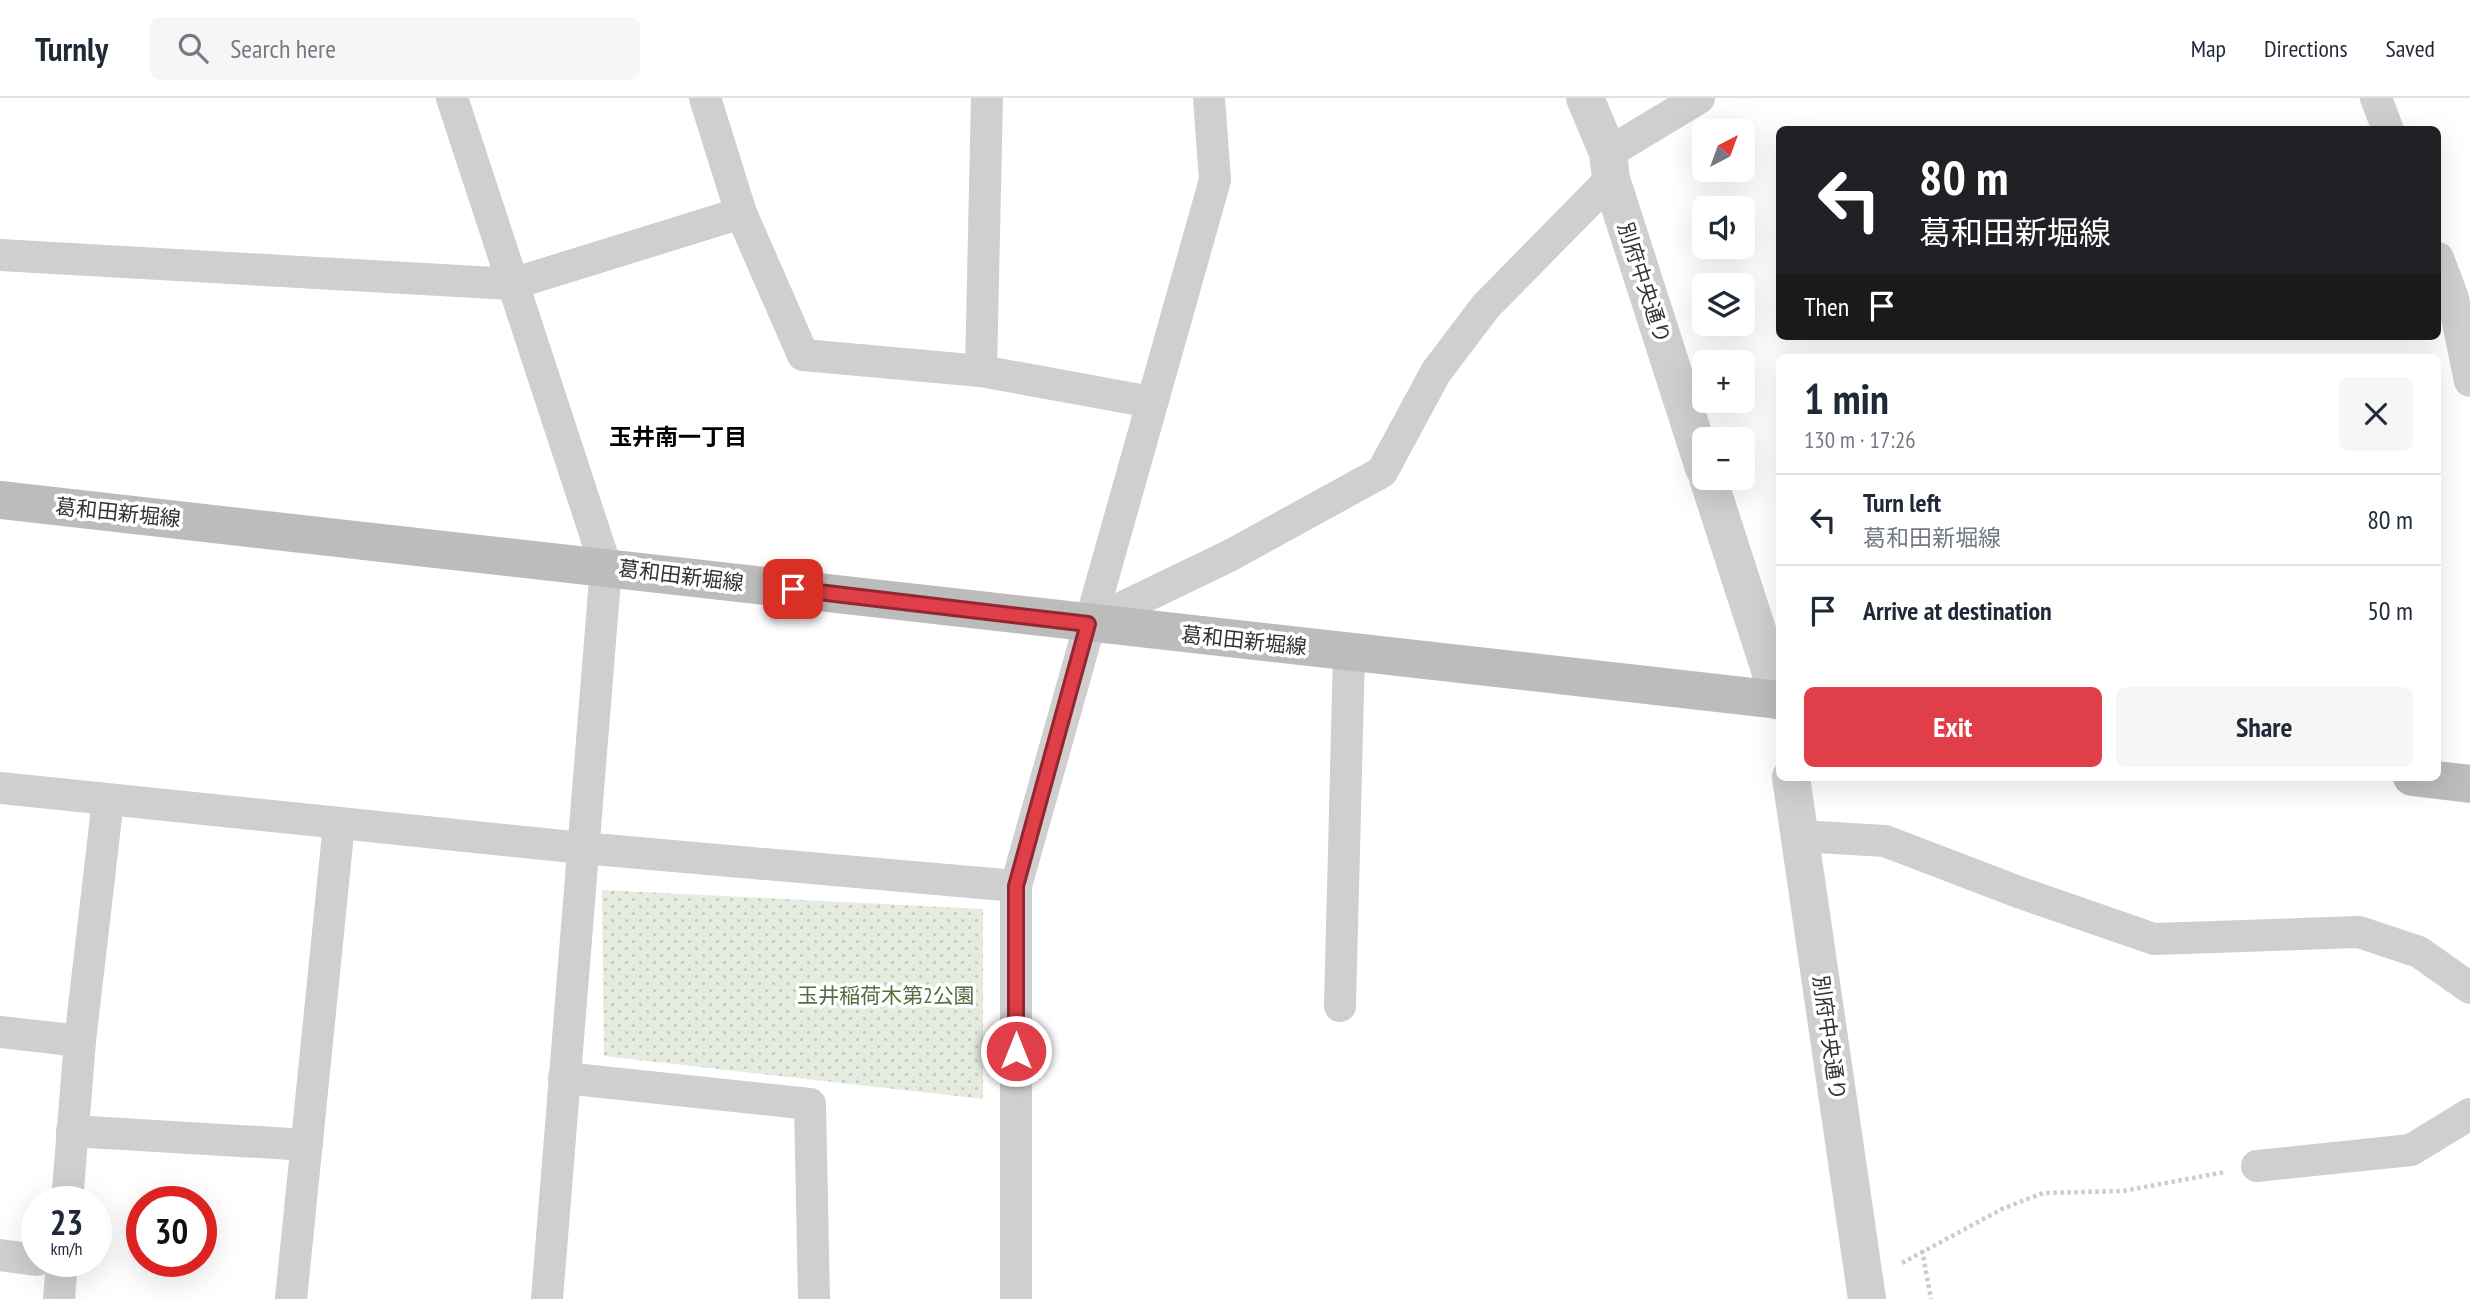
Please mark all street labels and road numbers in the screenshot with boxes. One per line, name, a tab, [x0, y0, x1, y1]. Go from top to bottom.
street label: 別府中央通り	[1612, 219, 1677, 347]
street label: 葛和田新堀線	[54, 492, 182, 533]
street label: 葛和田新堀線	[617, 554, 745, 597]
street label: 葛和田新堀線	[1180, 620, 1308, 661]
street label: 別府中央通り	[1807, 974, 1852, 1102]

